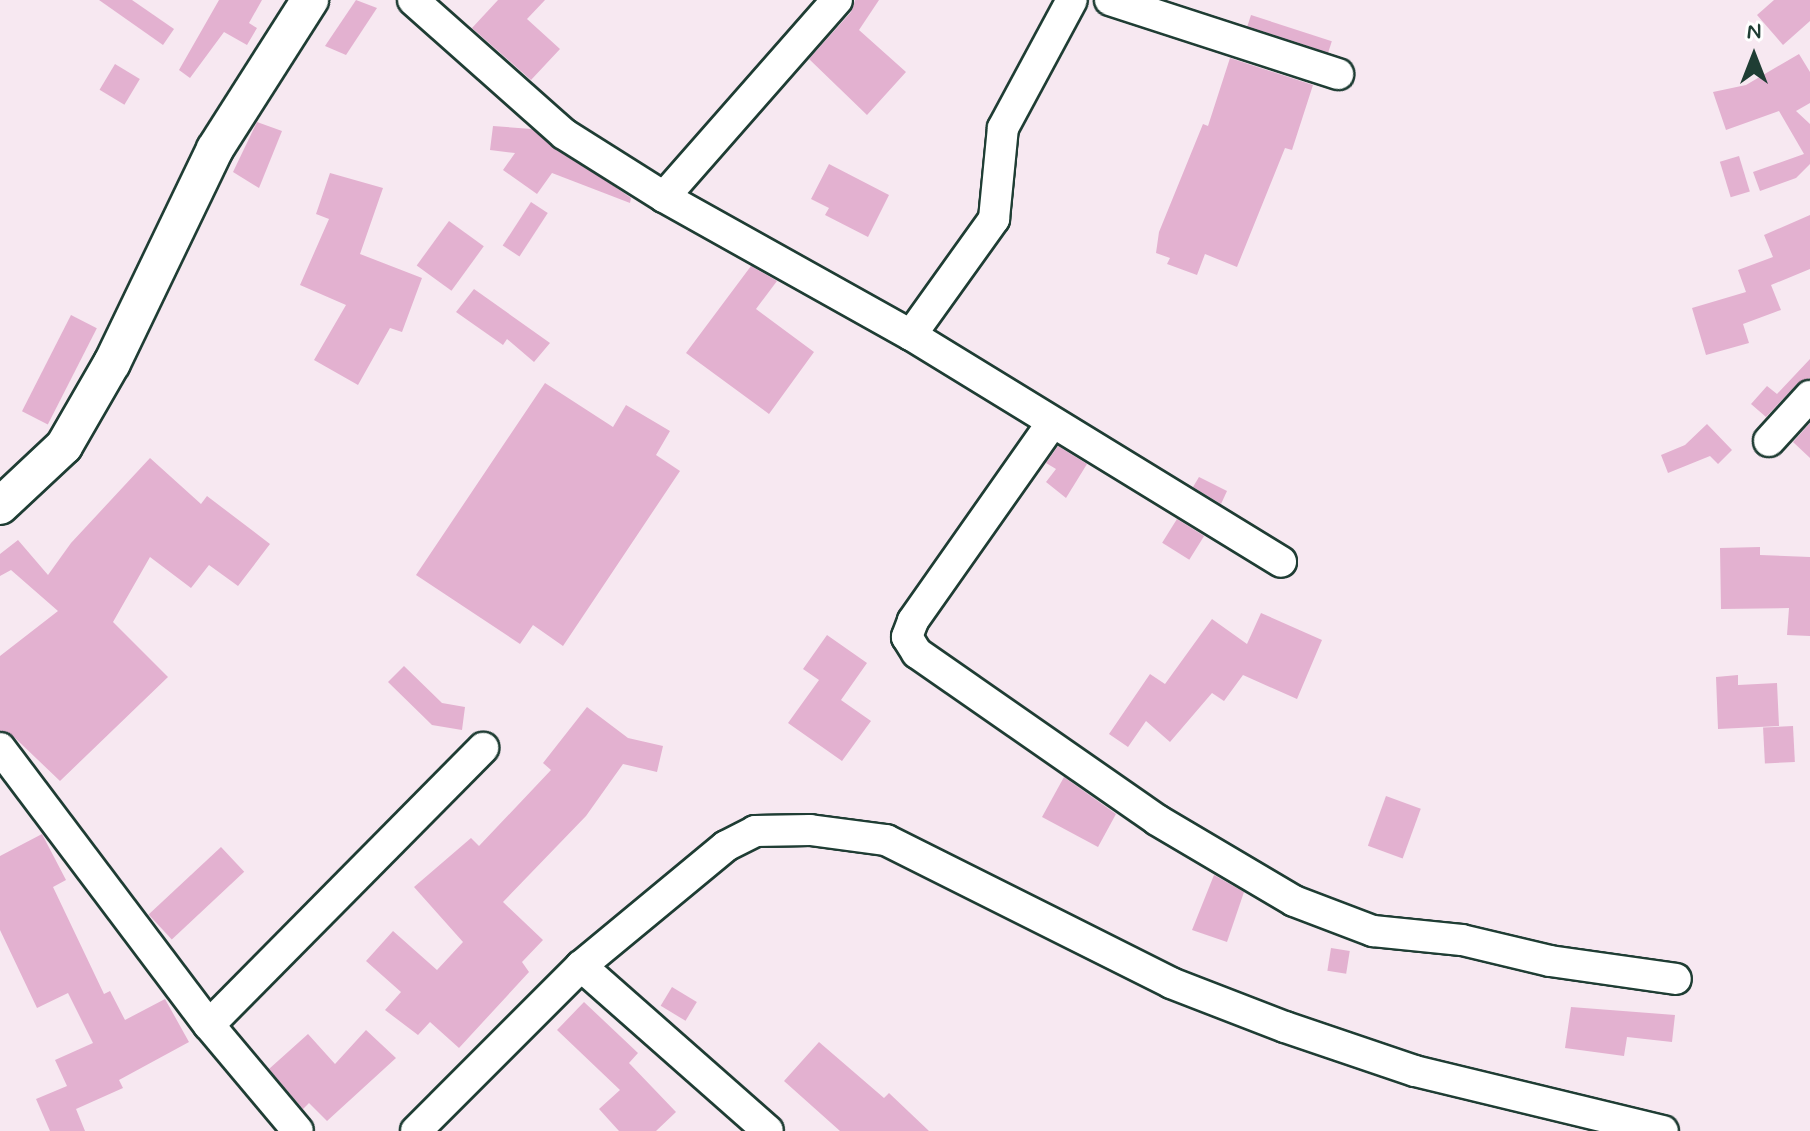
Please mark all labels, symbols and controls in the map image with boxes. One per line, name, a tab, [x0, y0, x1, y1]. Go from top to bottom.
north arrow	[1714, 16, 1794, 96]
text: N	[1747, 18, 1761, 46]

